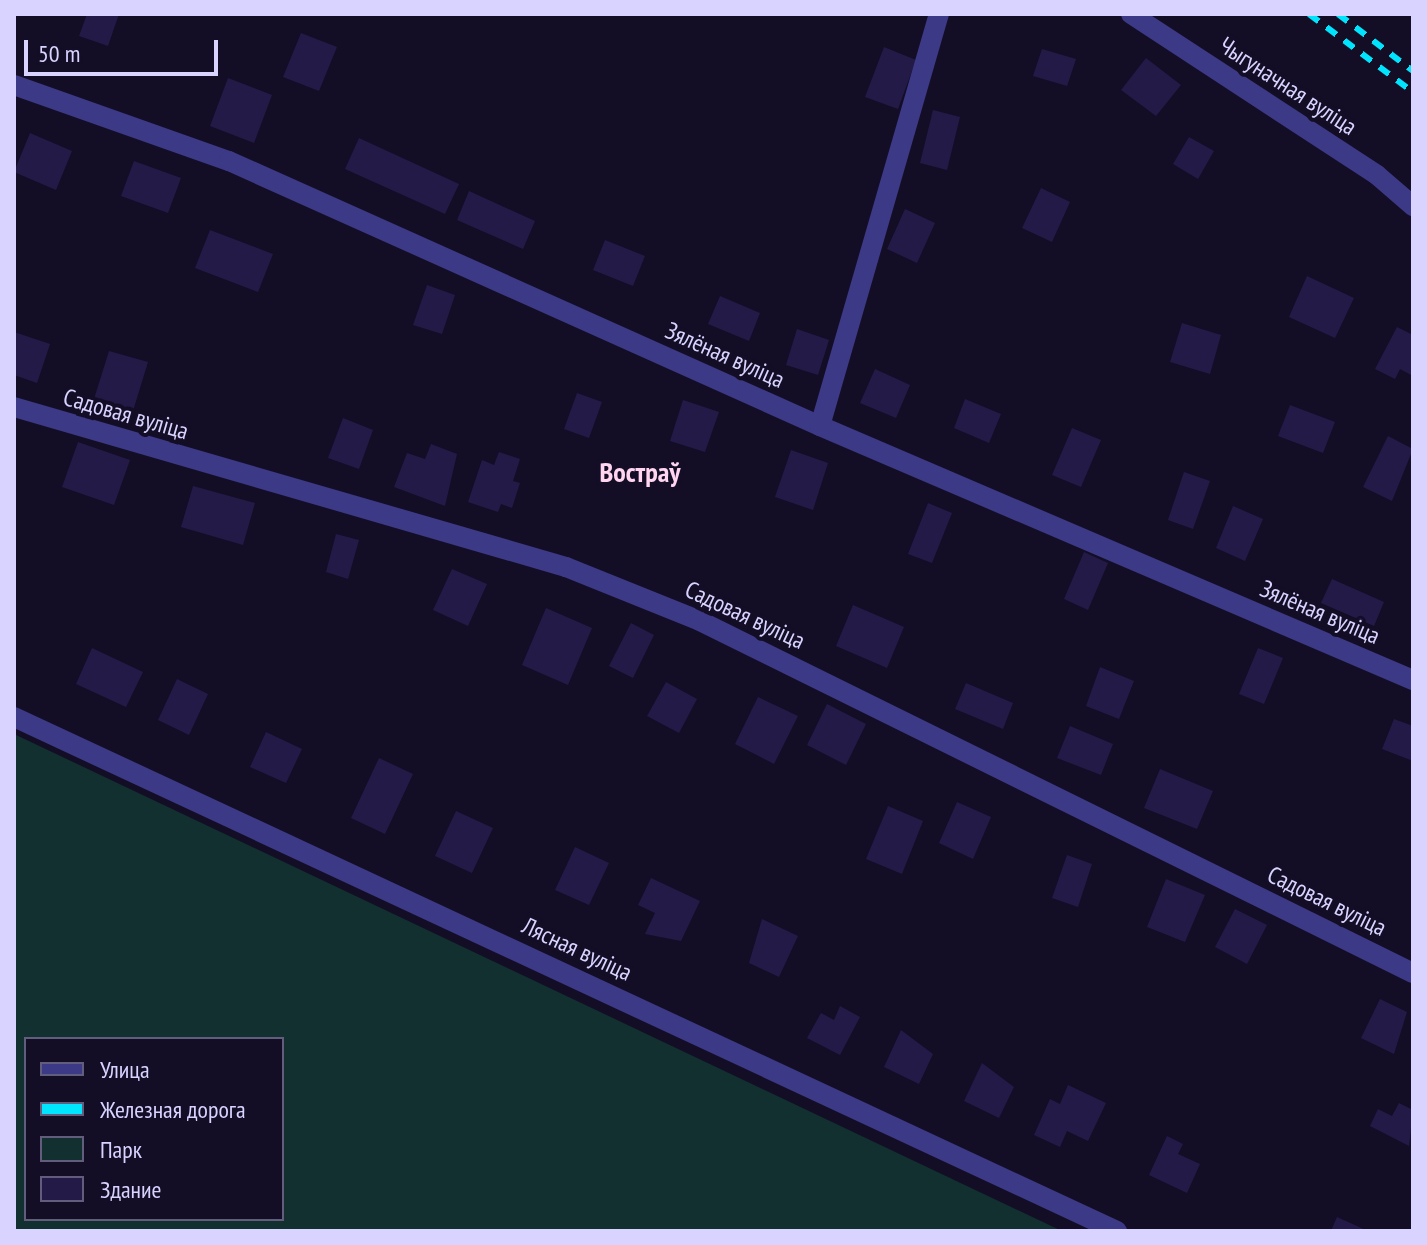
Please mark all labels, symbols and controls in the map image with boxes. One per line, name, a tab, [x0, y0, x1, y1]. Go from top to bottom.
scale bar	[28, 24, 222, 74]
street label: Чыгуначная вуліца	[1214, 31, 1362, 141]
text: 50 m	[38, 38, 80, 69]
street label: Зялёная вуліца	[661, 316, 789, 394]
street label: Садовая вуліца	[60, 382, 192, 446]
district label: Востраў	[600, 455, 680, 489]
street label: Зялёная вуліца	[1256, 574, 1384, 650]
street label: Садовая вуліца	[681, 575, 809, 655]
street label: Садовая вуліца	[1263, 860, 1391, 942]
street label: Лясная вуліца	[518, 911, 636, 987]
legend	[24, 1037, 284, 1221]
text: Улица	[100, 1054, 150, 1085]
text: Железная дорога	[100, 1094, 246, 1125]
text: Парк	[100, 1134, 142, 1165]
text: Здание	[100, 1174, 161, 1205]

